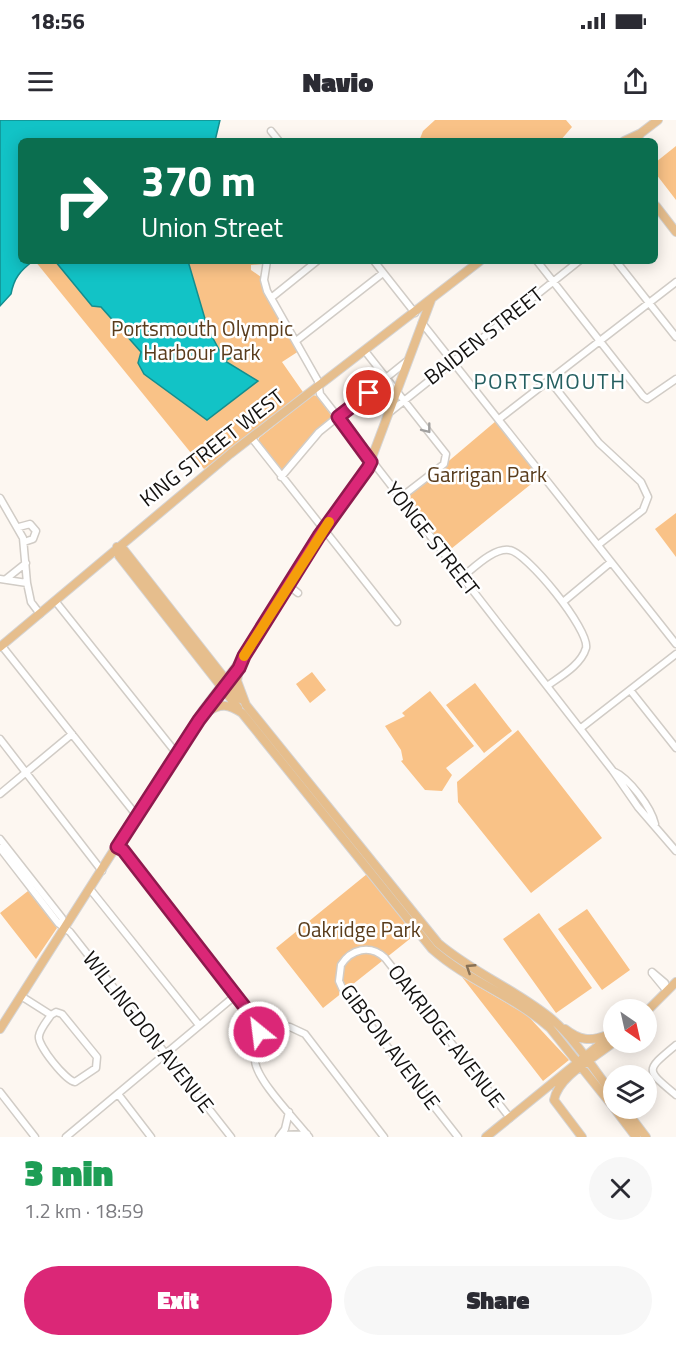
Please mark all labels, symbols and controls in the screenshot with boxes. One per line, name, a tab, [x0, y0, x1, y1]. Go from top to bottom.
text: 18:56	[30, 4, 85, 38]
text: Navio	[303, 61, 373, 102]
icon: menu	[24, 65, 57, 98]
icon: share	[619, 65, 652, 98]
text: 370 m	[141, 148, 256, 212]
icon: right	[42, 162, 120, 240]
text: Union Street	[141, 206, 283, 247]
street label: BAIDEN STREET	[417, 278, 550, 392]
park label: Portsmouth Olympic Harbour Park	[111, 312, 293, 368]
district label: PORTSMOUTH	[474, 364, 627, 398]
pin	[343, 367, 394, 418]
icon: arrive	[352, 376, 385, 409]
street label: KING STREET WEST	[132, 381, 290, 514]
one-way arrow	[420, 422, 431, 433]
park label: Garrigan Park	[427, 458, 547, 490]
street label: YONGE STREET	[378, 474, 488, 602]
park label: Oakridge Park	[297, 913, 421, 945]
street label: WILLINGDON AVENUE	[75, 944, 222, 1119]
street label: OAKRIDGE AVENUE	[381, 957, 513, 1114]
one-way arrow	[466, 965, 477, 976]
street label: GIBSON AVENUE	[333, 977, 449, 1116]
north arrow	[603, 999, 657, 1053]
map controls	[603, 999, 657, 1119]
position arrow	[227, 1000, 291, 1064]
button: layers	[603, 1065, 657, 1119]
text: 3 min	[24, 1145, 113, 1200]
button: close	[589, 1157, 652, 1220]
text: 1.2 km · 18:59	[24, 1195, 144, 1226]
button: Exit	[24, 1266, 332, 1335]
button: Share	[344, 1266, 652, 1335]

